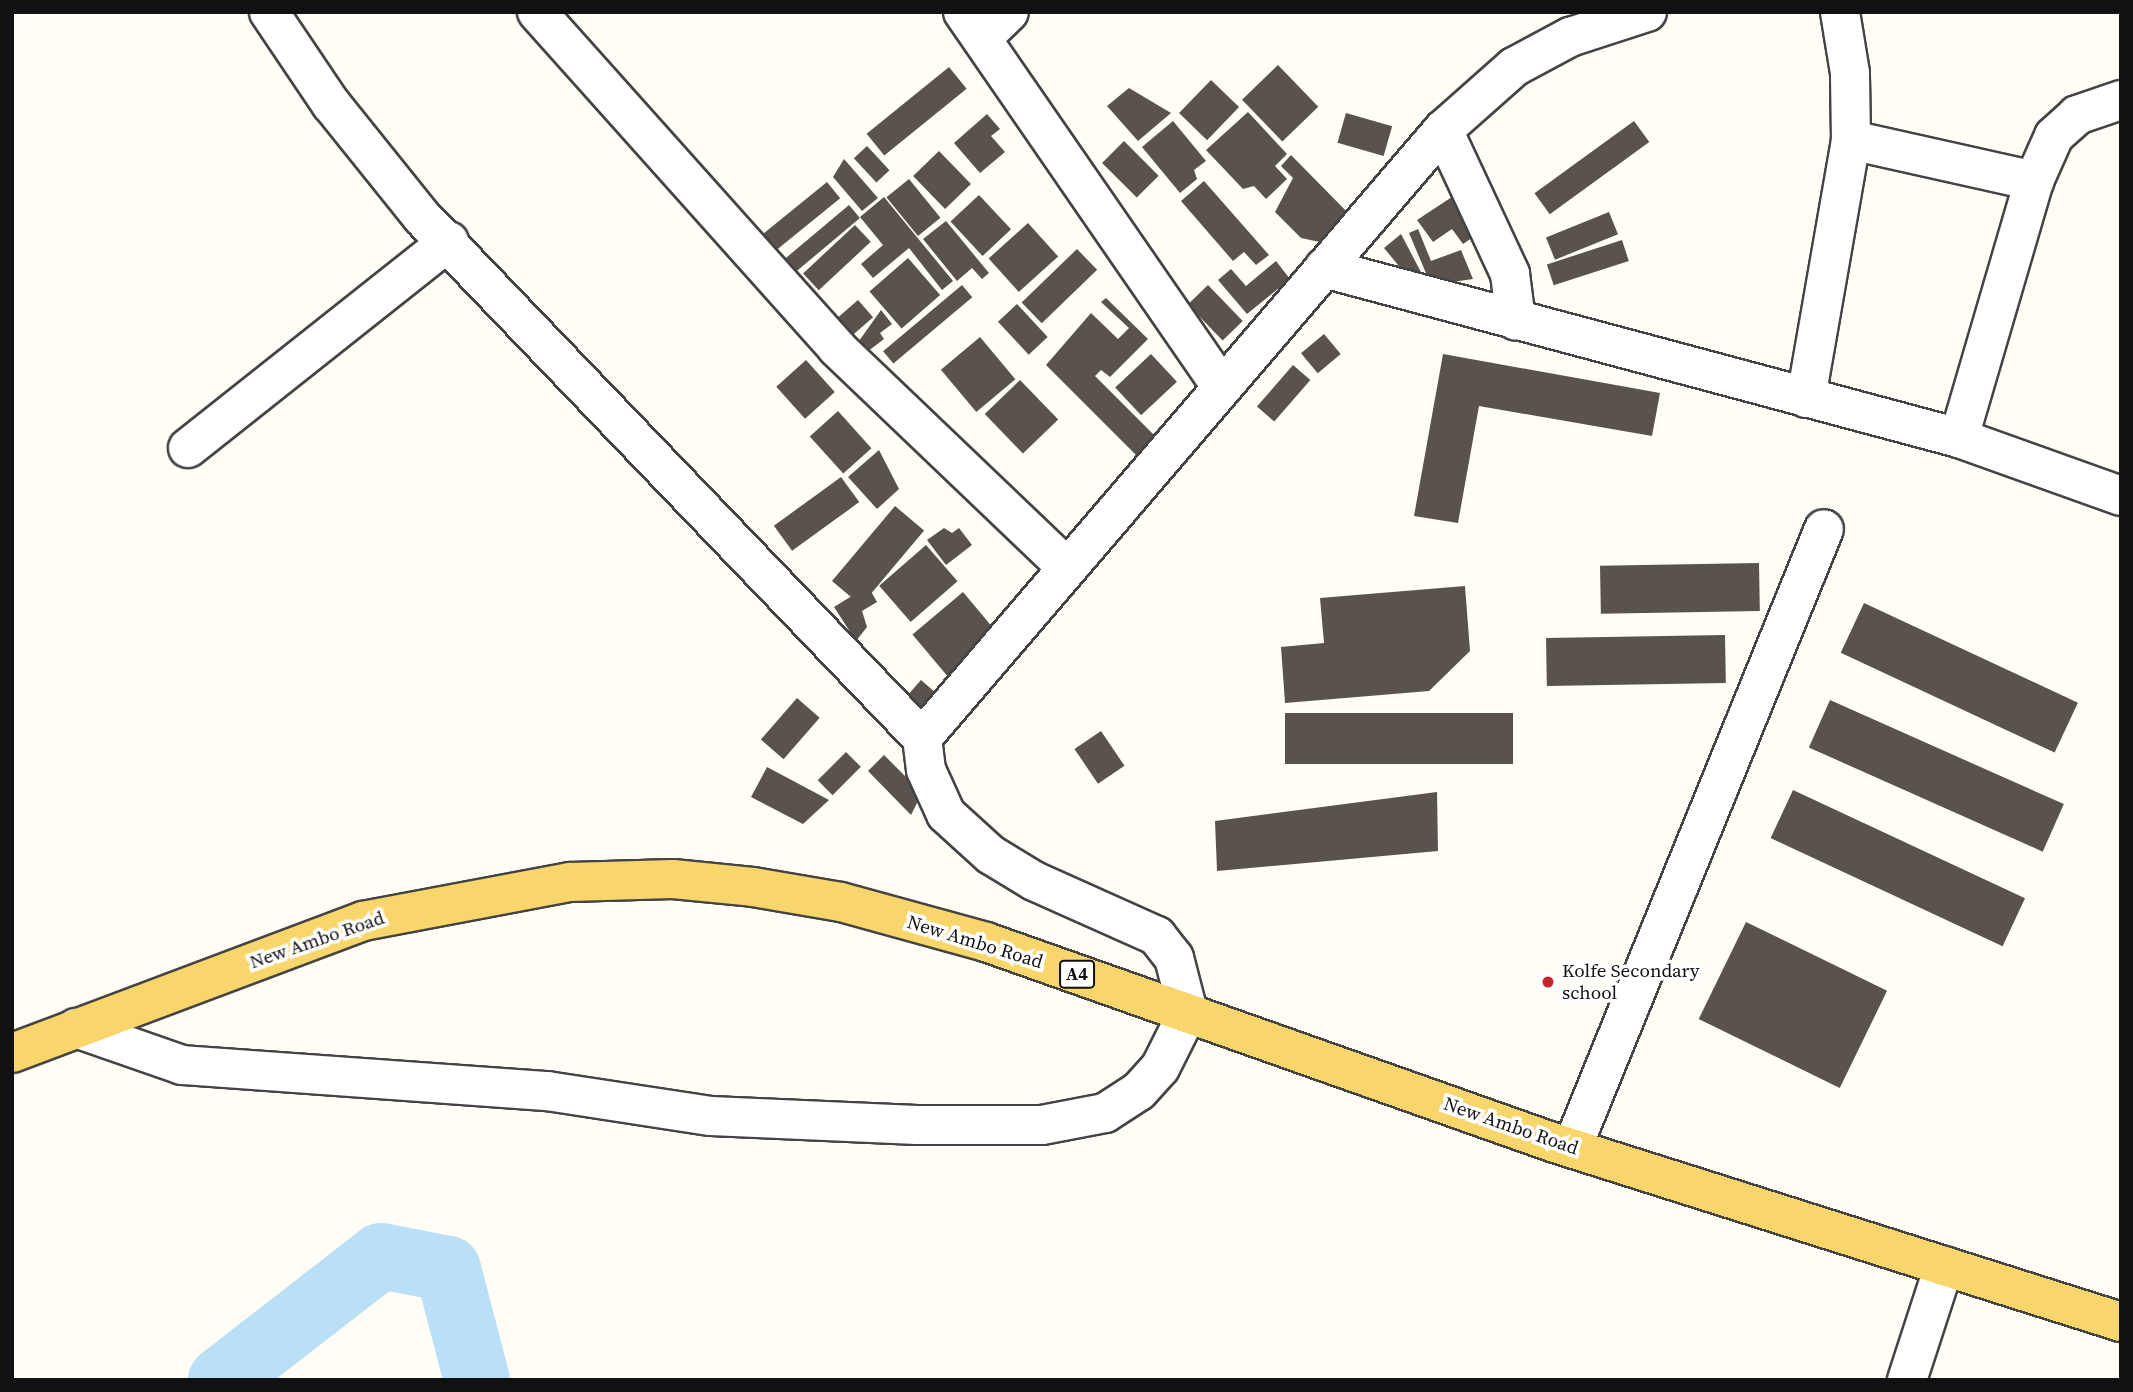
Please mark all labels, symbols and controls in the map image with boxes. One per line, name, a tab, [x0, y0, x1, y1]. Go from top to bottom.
street label: New Ambo Road	[247, 906, 387, 974]
street label: New Ambo Road	[904, 911, 1046, 973]
road number: A4	[1058, 959, 1096, 988]
place label: Kolfe Secondary school	[1562, 960, 1700, 1004]
marker: Kolfe Secondary school	[1540, 974, 1556, 990]
street label: New Ambo Road	[1441, 1092, 1581, 1160]

